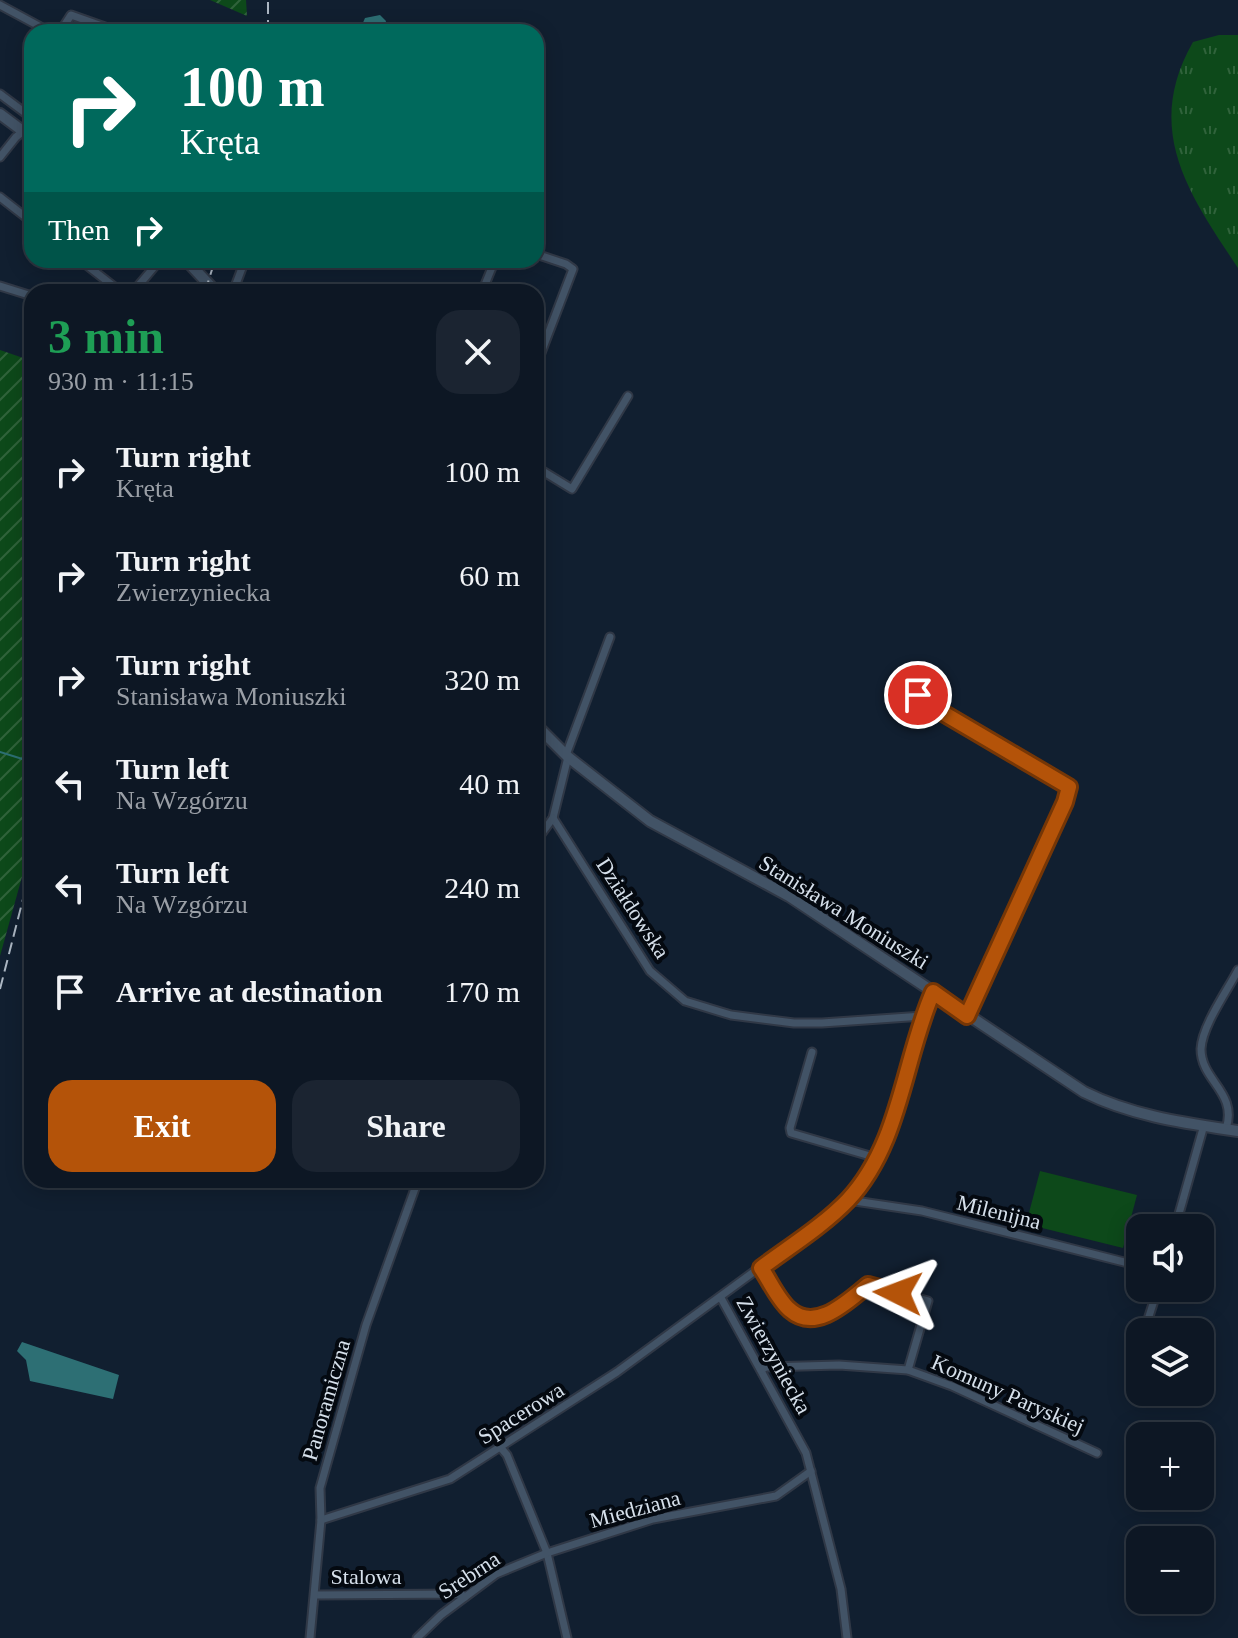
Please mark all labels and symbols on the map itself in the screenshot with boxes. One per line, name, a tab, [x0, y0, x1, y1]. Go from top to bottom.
pin	[884, 661, 952, 729]
street label: Stanisława Moniuszki	[755, 850, 933, 974]
street label: Działdowska	[591, 853, 675, 963]
street label: Milenijna	[954, 1190, 1044, 1235]
position arrow	[856, 1251, 940, 1335]
street label: Zwierzyniecka	[731, 1292, 817, 1418]
street label: Panoramiczna	[297, 1336, 355, 1463]
street label: Komuny Paryskiej	[928, 1349, 1088, 1439]
street label: Spacerowa	[473, 1377, 569, 1449]
street label: Miedziana	[587, 1485, 683, 1533]
street label: Srebrna	[434, 1546, 505, 1604]
street label: Stalowa	[331, 1564, 402, 1589]

